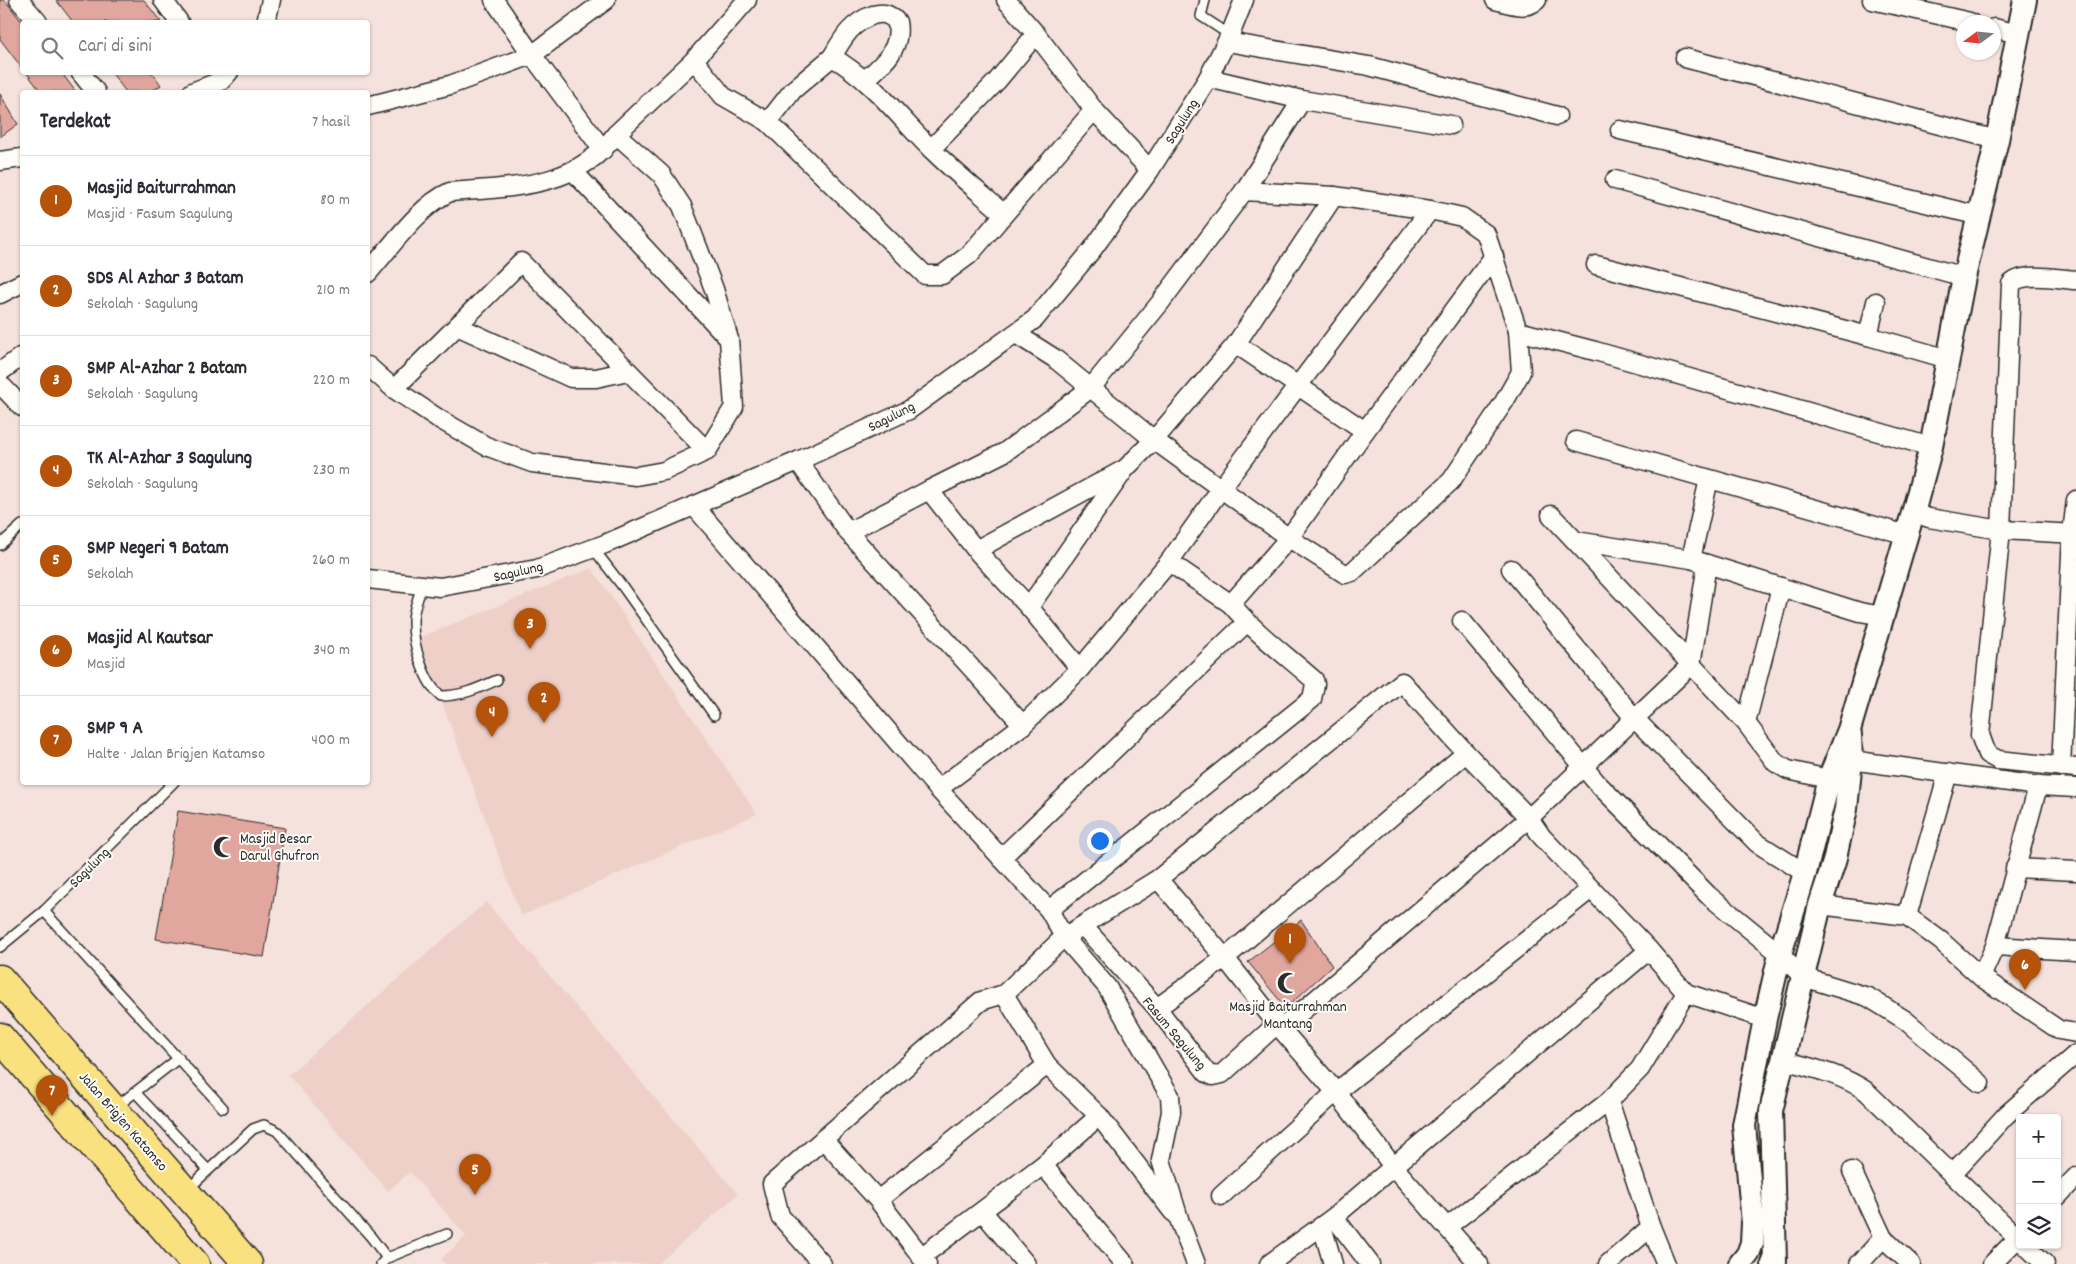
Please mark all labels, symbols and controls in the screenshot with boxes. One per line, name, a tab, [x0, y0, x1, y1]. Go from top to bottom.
north arrow	[1956, 15, 2001, 60]
search box	[20, 20, 370, 75]
icon: search	[38, 34, 66, 62]
text: Cari di sini	[78, 34, 152, 61]
street label: Sagulung	[1160, 95, 1205, 149]
text: Terdekat	[40, 108, 111, 138]
text: 7 hasil	[312, 111, 350, 134]
text: Masjid Baiturrahman	[87, 176, 236, 203]
text: 1	[54, 189, 58, 212]
text: 80 m	[320, 189, 350, 212]
text: Masjid · Fasum Sagulung	[87, 203, 233, 226]
text: SDS Al Azhar 3 Batam	[87, 266, 243, 293]
text: 2	[53, 279, 60, 302]
text: 210 m	[316, 279, 350, 302]
text: Sekolah · Sagulung	[87, 293, 198, 316]
text: SMP Al-Azhar 2 Batam	[87, 356, 247, 383]
text: 3	[52, 369, 60, 392]
text: 220 m	[313, 369, 350, 392]
text: Sekolah · Sagulung	[87, 383, 198, 406]
street label: Sagulung	[865, 397, 919, 439]
text: TK Al-Azhar 3 Sagulung	[87, 446, 252, 473]
text: 4	[53, 459, 59, 482]
text: 230 m	[313, 459, 350, 482]
text: Sekolah · Sagulung	[87, 473, 198, 496]
text: SMP Negeri 9 Batam	[87, 536, 229, 563]
text: 5	[52, 549, 60, 572]
text: 260 m	[312, 549, 350, 572]
street label: Sagulung	[492, 557, 545, 589]
text: Sekolah	[87, 563, 133, 586]
pin: 3	[514, 608, 546, 649]
text: Masjid Al Kautsar	[87, 626, 213, 653]
text: 6	[52, 639, 60, 662]
text: 340 m	[313, 639, 350, 662]
text: Masjid	[87, 653, 125, 676]
pin: 2	[528, 682, 560, 723]
pin: 4	[476, 696, 508, 737]
text: SMP 9 A	[87, 716, 143, 743]
text: 7	[53, 729, 59, 752]
text: 400 m	[311, 729, 350, 752]
text: Halte · Jalan Brigjen Katamso	[87, 743, 265, 766]
your location	[1087, 828, 1113, 854]
place label: Masjid Besar Darul Ghufron	[240, 829, 319, 868]
mosque icon: Masjid Besar Darul Ghufron	[211, 834, 237, 860]
street label: Sagulung	[65, 843, 116, 894]
pin: 1	[1274, 923, 1306, 964]
pin: 6	[2009, 949, 2041, 990]
mosque icon: Masjid Baiturrahman Mantang	[1275, 970, 1301, 996]
street label: Fasum Sagulung	[1136, 993, 1211, 1076]
place label: Masjid Baiturrahman Mantang	[1229, 997, 1347, 1036]
street label: Jalan Brigjen Katamso	[73, 1067, 172, 1177]
pin: 7	[36, 1075, 68, 1116]
map controls	[2016, 1114, 2061, 1249]
button: +	[2016, 1114, 2061, 1159]
pin: 5	[459, 1154, 491, 1195]
button: −	[2016, 1159, 2061, 1204]
button: layers	[2016, 1204, 2061, 1249]

